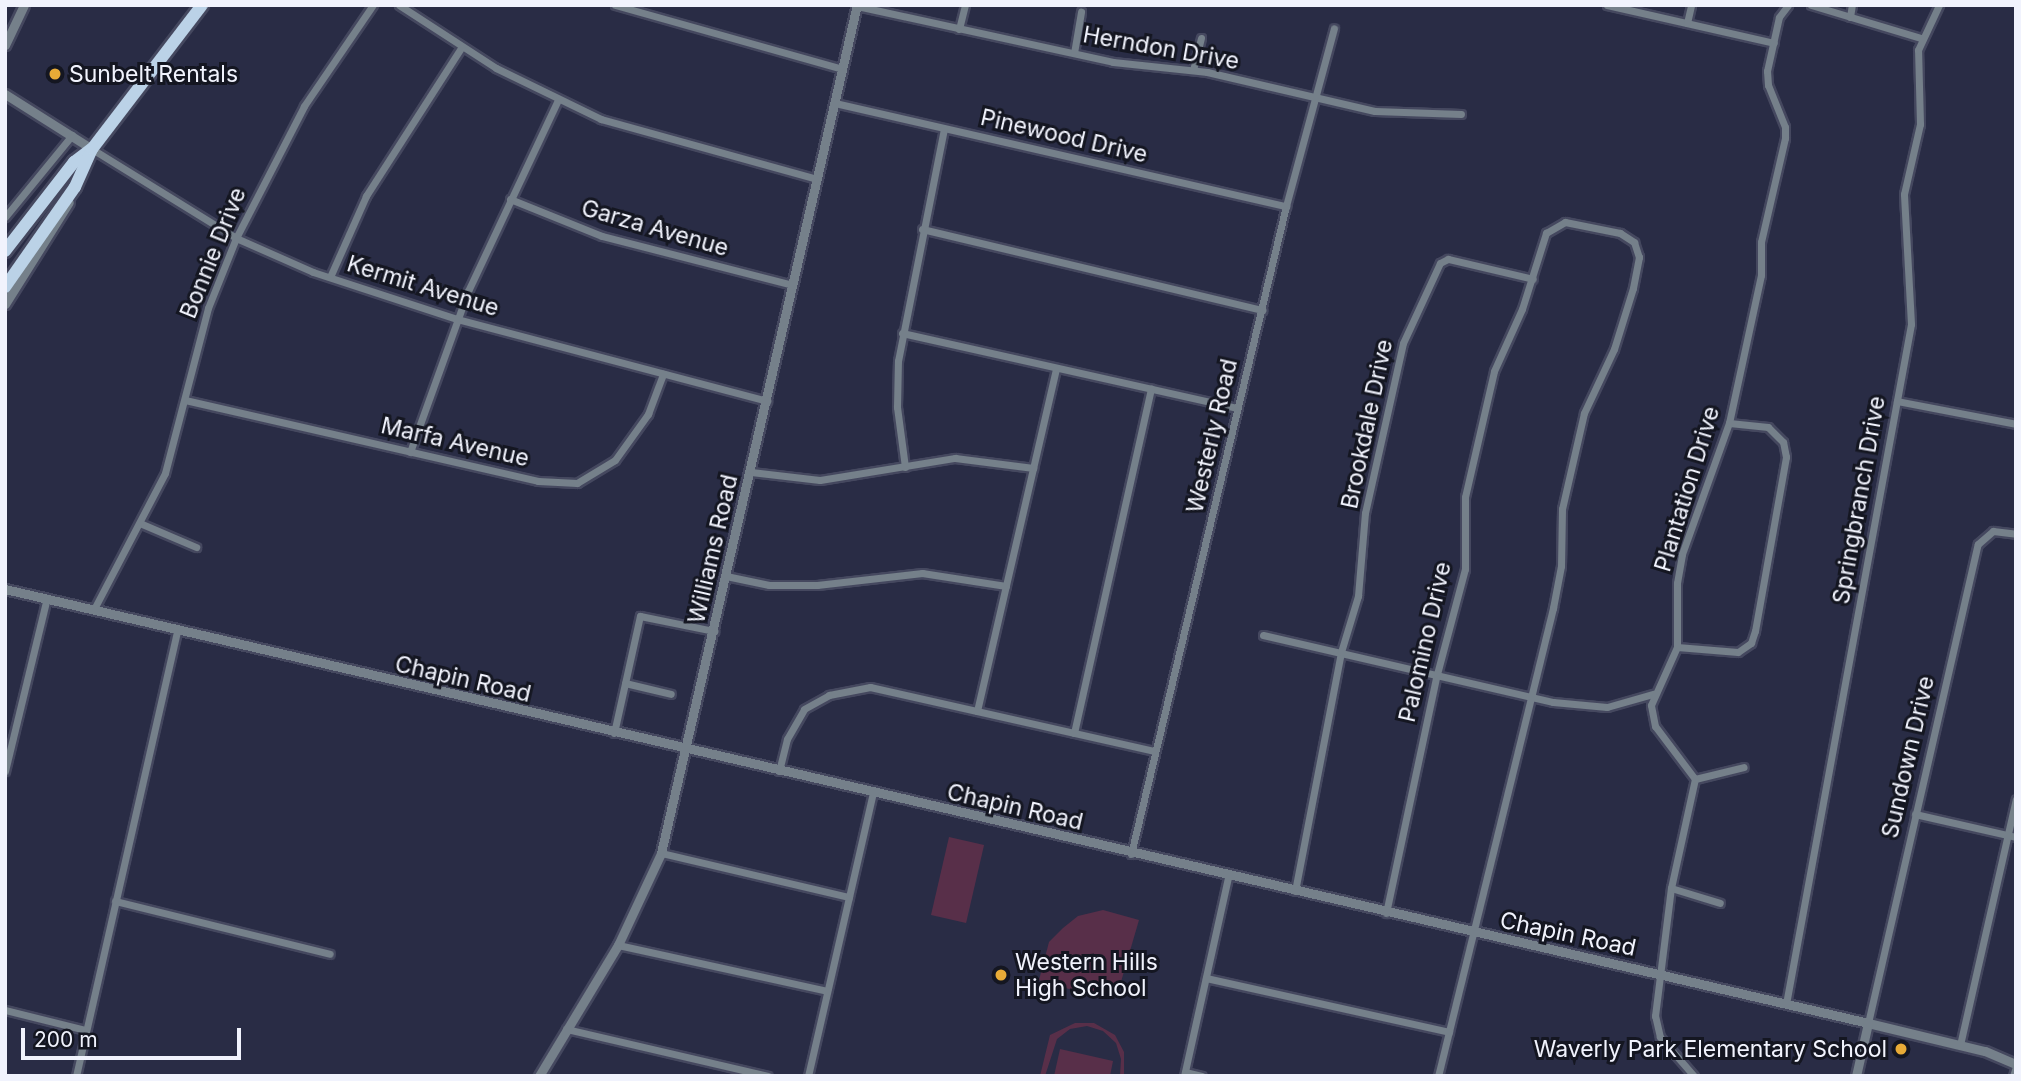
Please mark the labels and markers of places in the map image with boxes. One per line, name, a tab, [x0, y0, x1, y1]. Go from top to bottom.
place label: Sunbelt Rentals	[69, 60, 238, 88]
marker: Sunbelt Rentals	[47, 66, 63, 82]
place label: Western Hills High School	[1015, 948, 1158, 1002]
marker: Western Hills High School	[993, 967, 1009, 983]
place label: Waverly Park Elementary School	[1534, 1035, 1887, 1063]
marker: Waverly Park Elementary School	[1893, 1041, 1909, 1057]

